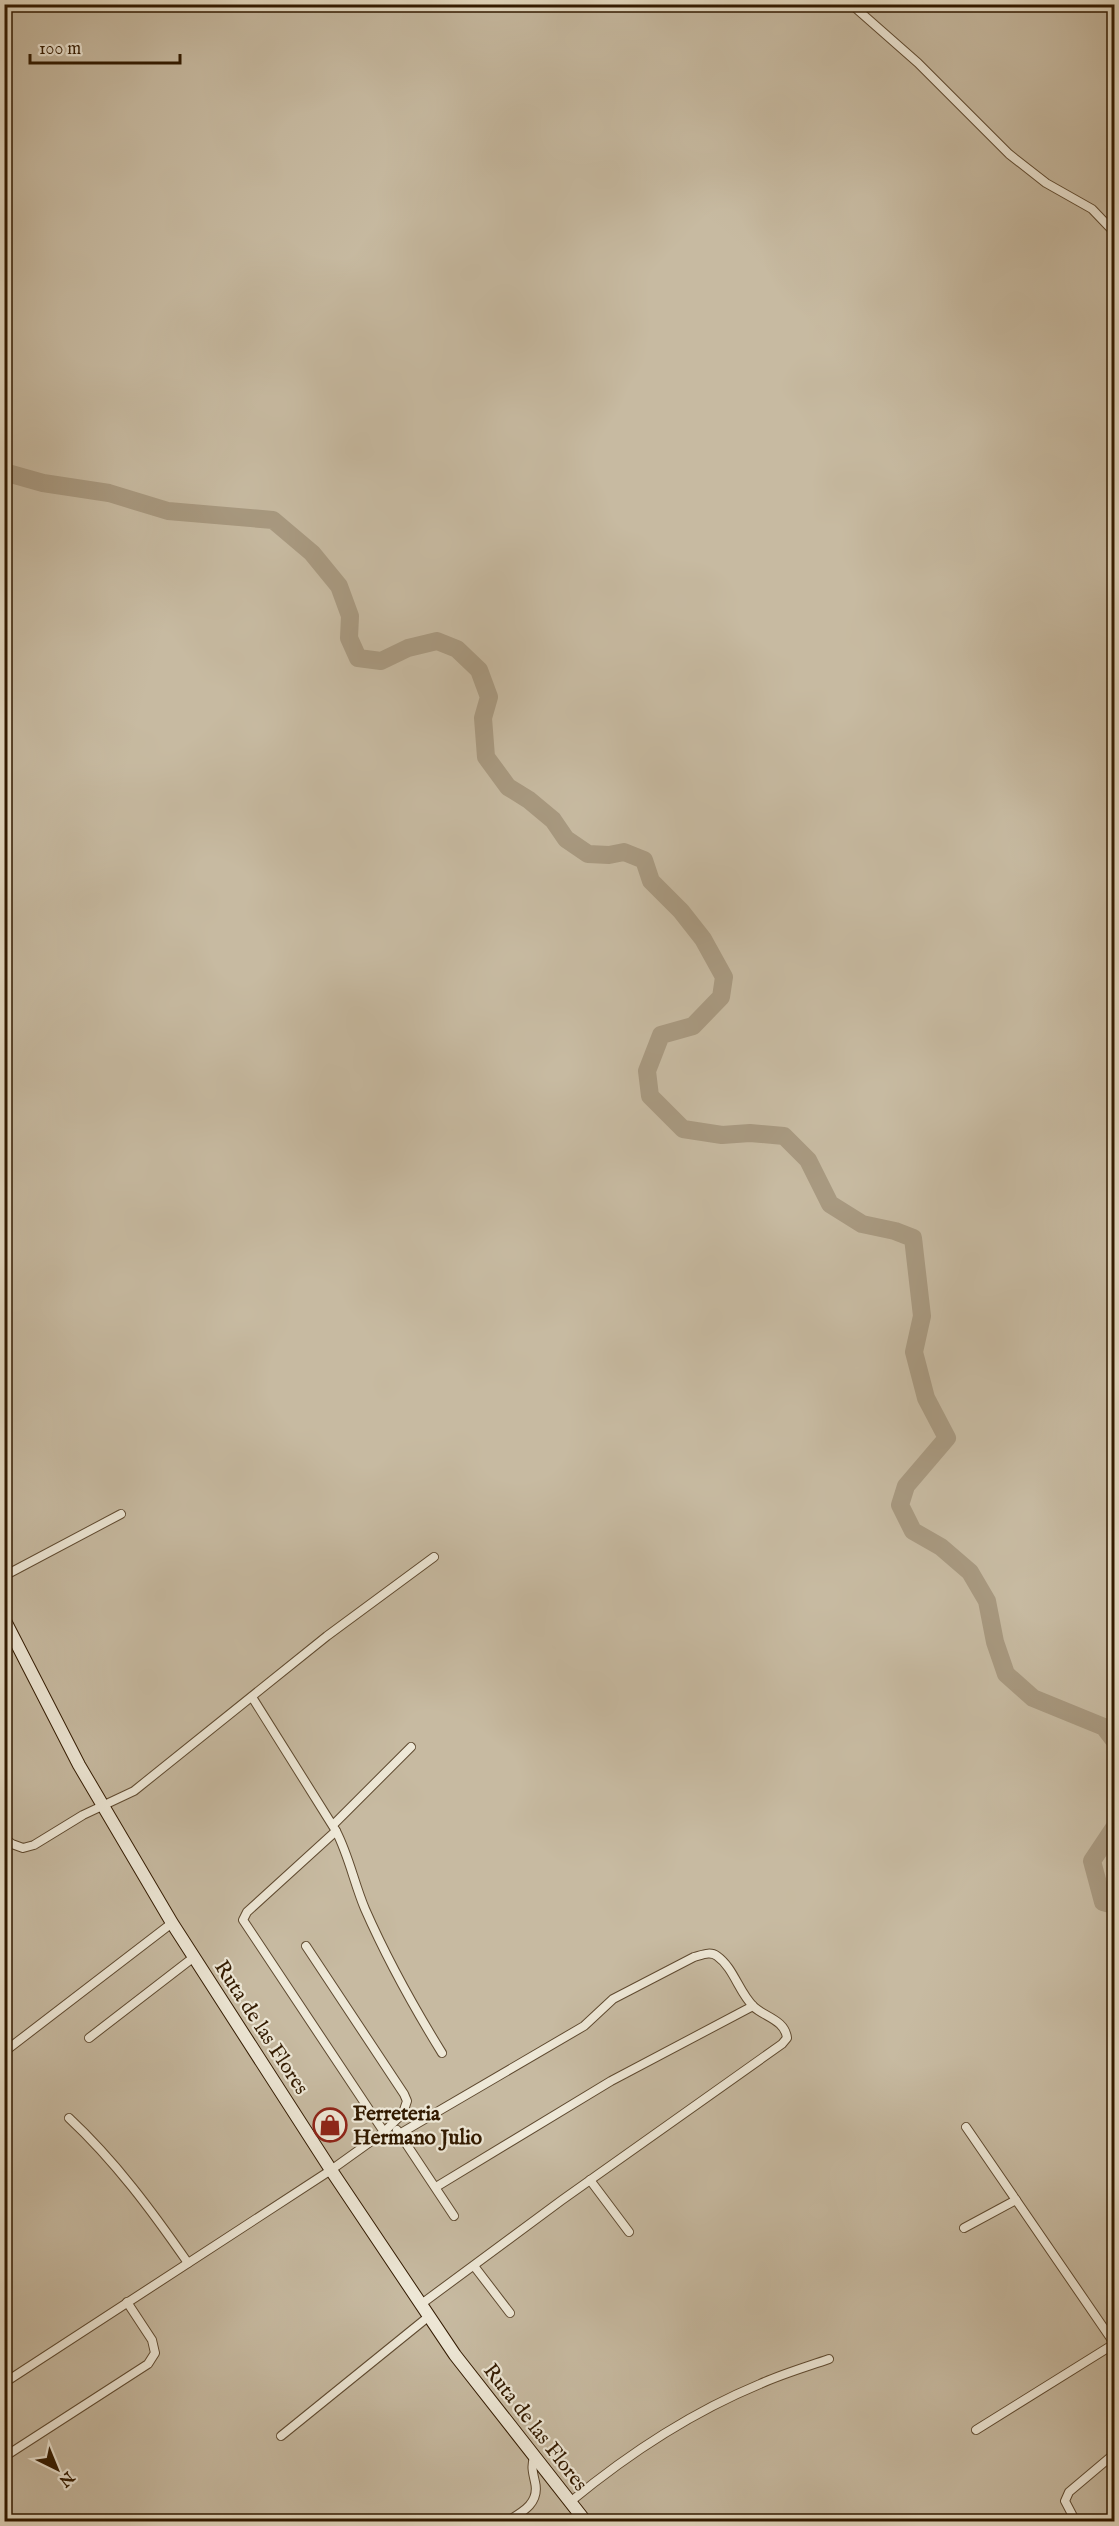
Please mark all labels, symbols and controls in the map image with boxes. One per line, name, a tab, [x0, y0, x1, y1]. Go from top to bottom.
scale bar	[30, 27, 180, 65]
text: 100 m	[39, 38, 81, 61]
street label: Ruta de las Flores	[207, 1956, 314, 2100]
place label: Ferreteria Hermano Julio	[353, 2101, 483, 2152]
shop icon: Ferreteria Hermano Julio	[312, 2107, 348, 2143]
street label: Ruta de las Flores	[477, 2359, 593, 2497]
north arrow	[27, 2439, 87, 2499]
text: N	[54, 2466, 78, 2491]

